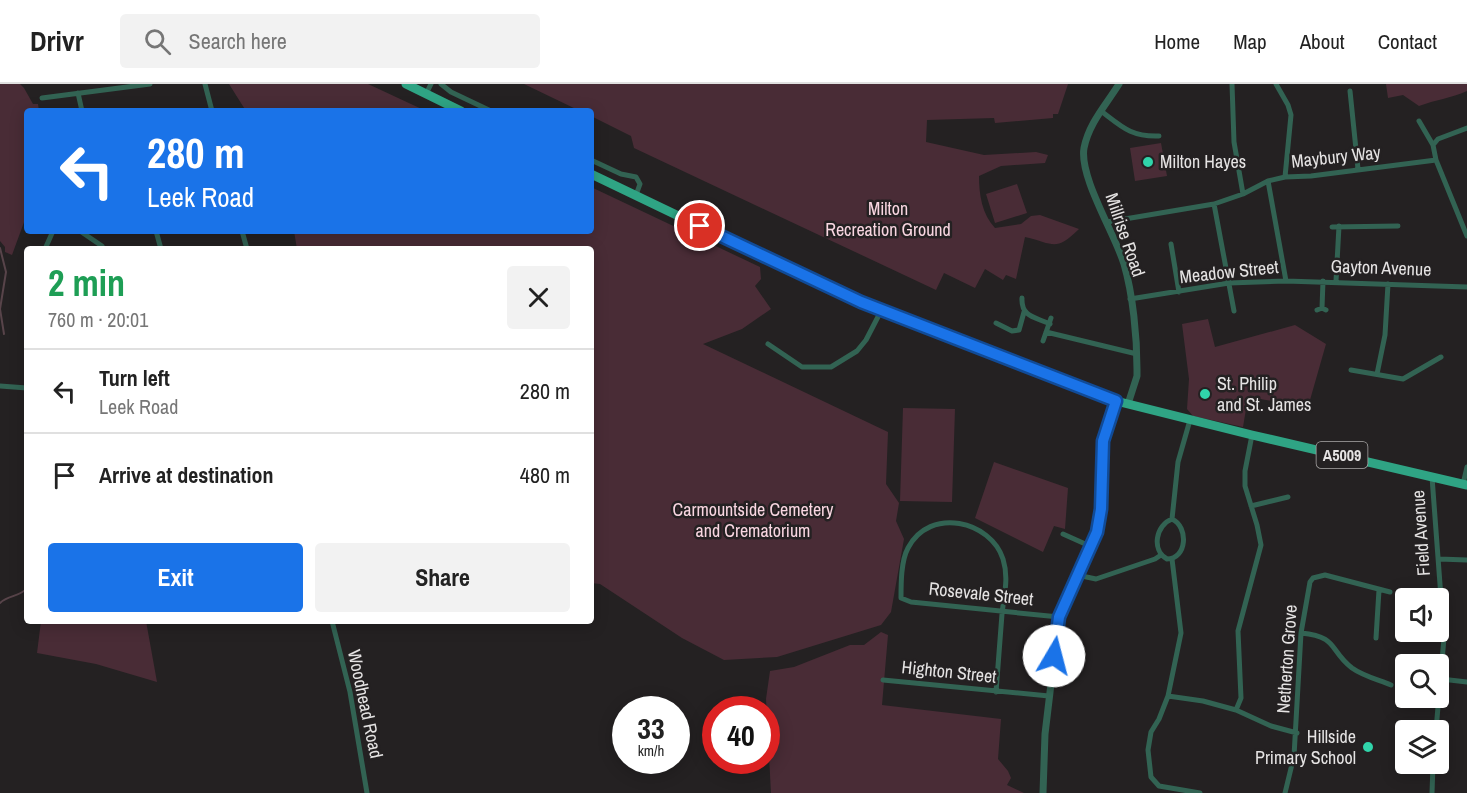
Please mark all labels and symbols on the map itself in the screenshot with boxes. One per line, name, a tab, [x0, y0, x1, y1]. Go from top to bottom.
street label: Maybury Way	[1290, 139, 1382, 174]
place label: Milton Hayes	[1160, 149, 1246, 174]
marker: Milton Hayes	[1141, 155, 1155, 169]
street label: Millrise Road	[1099, 190, 1151, 280]
park label: Milton Recreation Ground	[825, 196, 951, 242]
pin	[674, 200, 725, 251]
street label: Gayton Avenue	[1330, 253, 1432, 282]
street label: Meadow Street	[1178, 254, 1280, 289]
place label: St. Philip and St. James	[1217, 371, 1311, 417]
marker: St. Philip and St. James	[1198, 387, 1212, 401]
road number: A5009	[1316, 442, 1368, 468]
street label: Field Avenue	[1405, 489, 1436, 577]
park label: Carmountside Cemetery and Crematorium	[673, 497, 834, 543]
street label: Rosevale Street	[928, 576, 1035, 611]
street label: Netherton Grove	[1270, 604, 1303, 714]
position arrow	[1022, 624, 1086, 688]
street label: Woodhead Road	[342, 647, 389, 761]
street label: Highton Street	[900, 654, 998, 689]
speed limit sign: 40	[702, 696, 780, 774]
place label: Hillside Primary School	[1255, 724, 1356, 770]
marker: Hillside Primary School	[1361, 740, 1375, 754]

